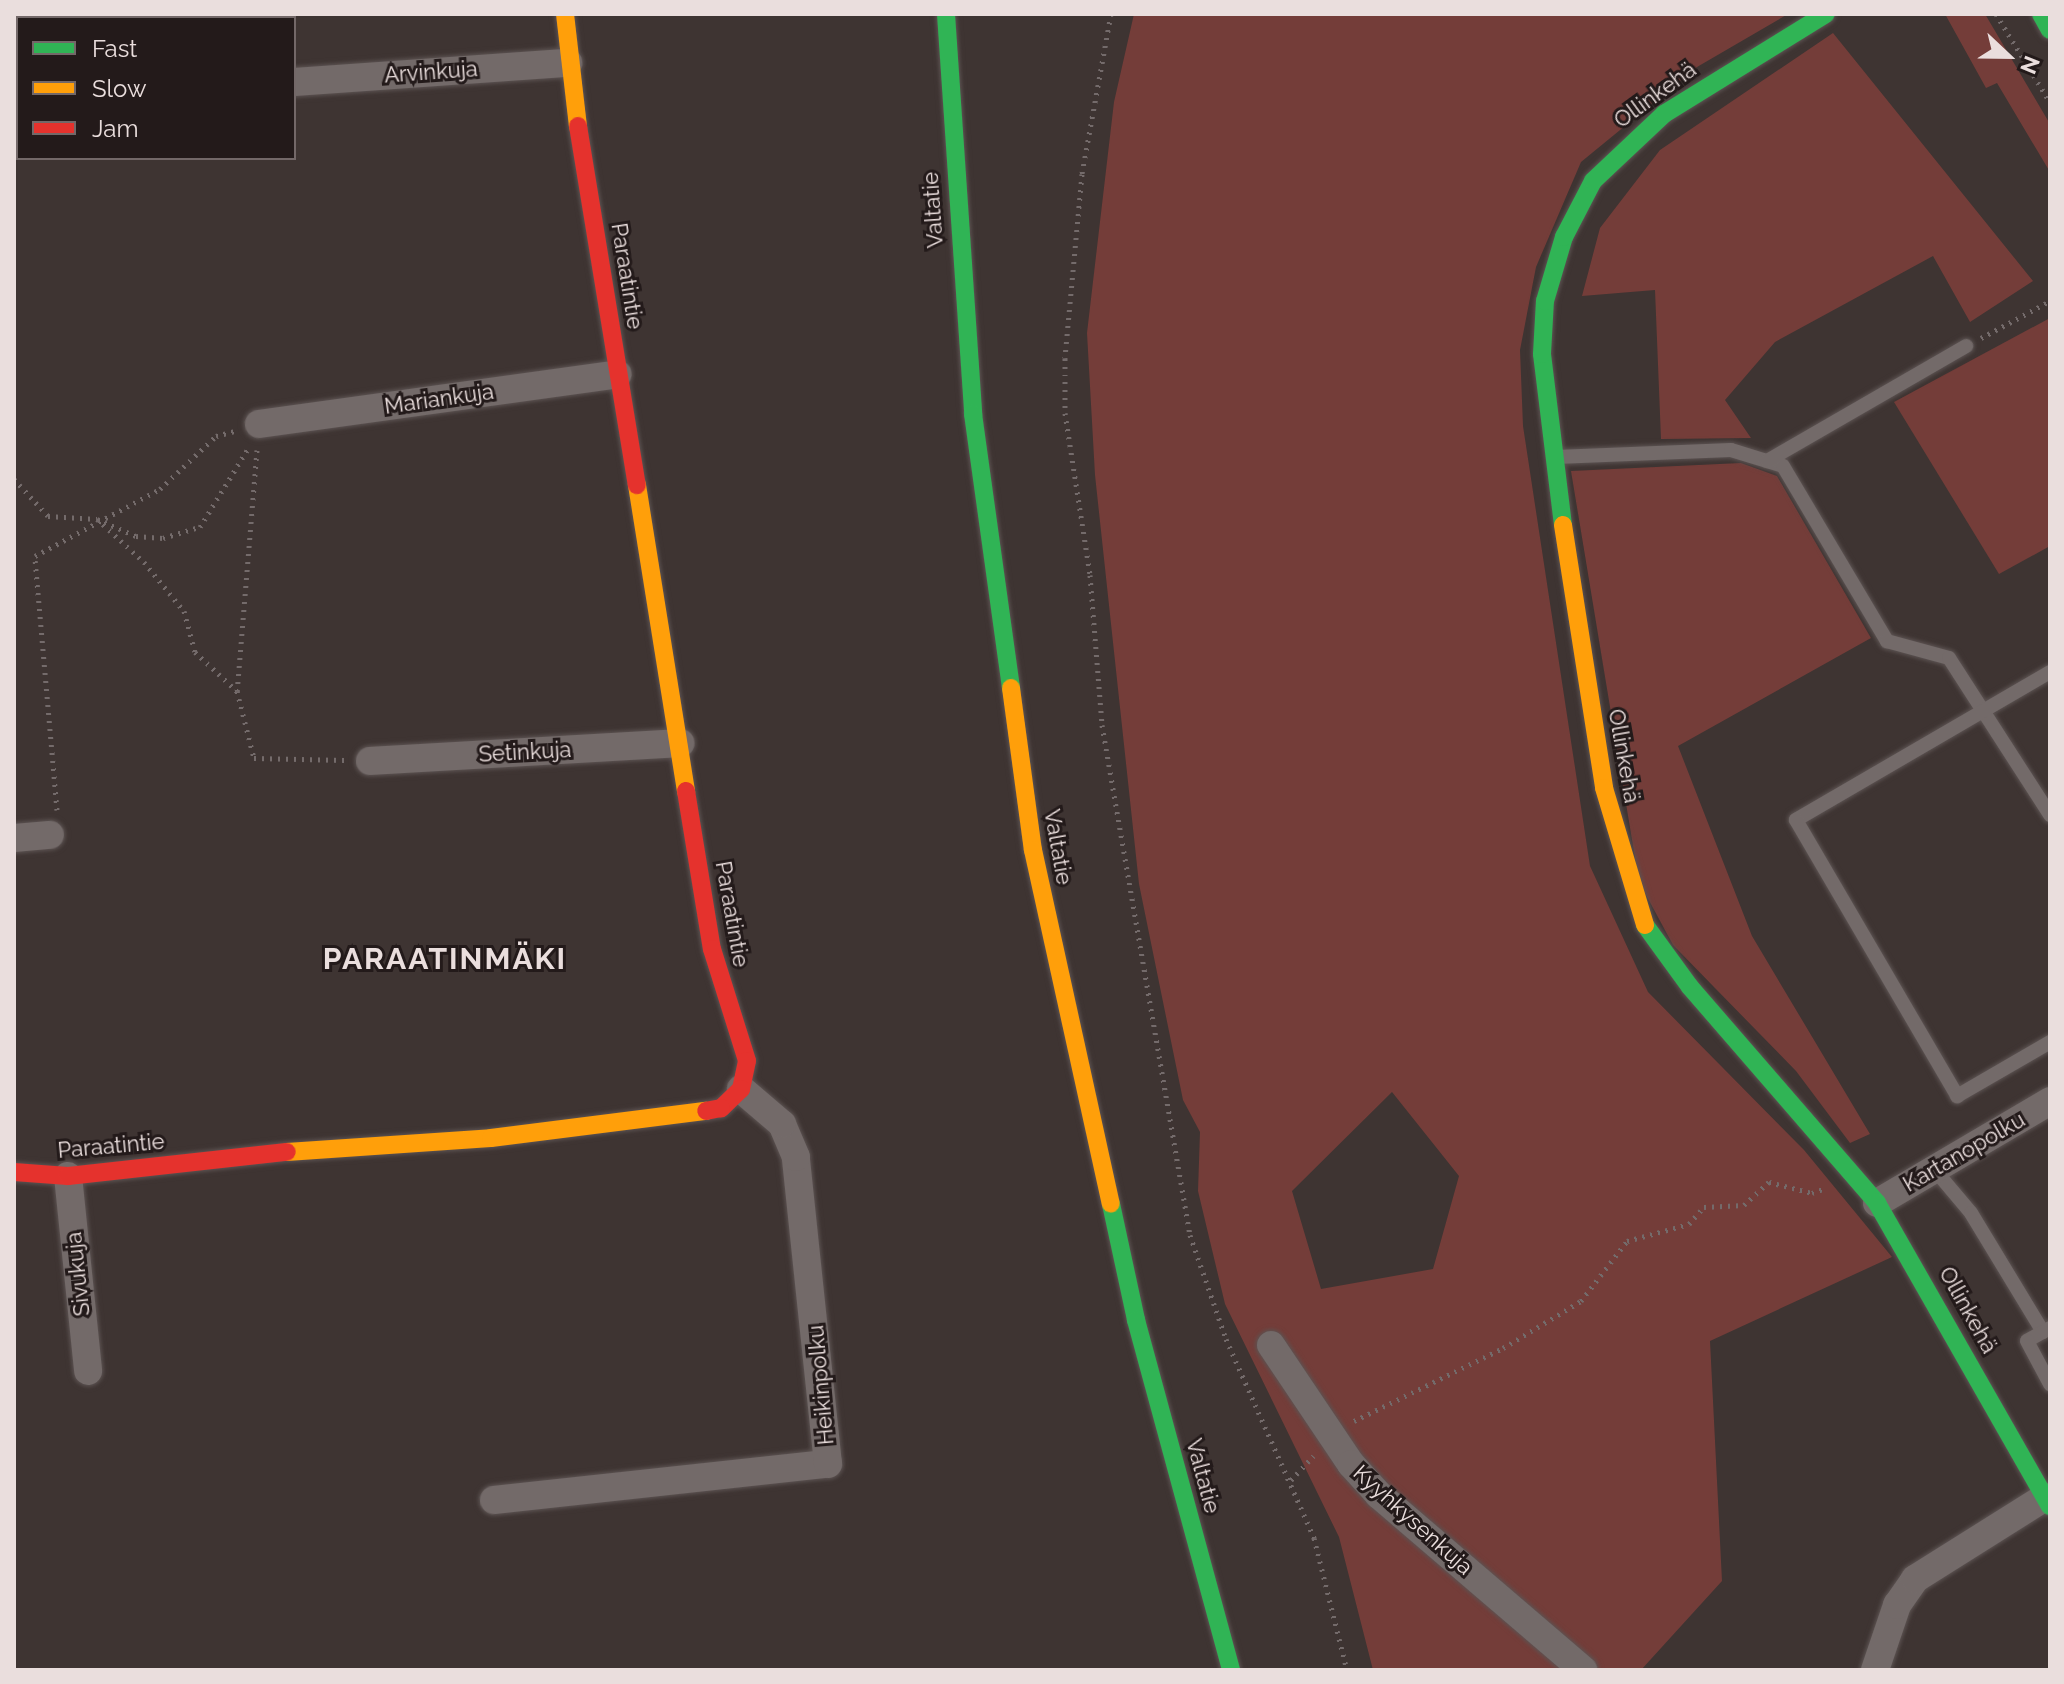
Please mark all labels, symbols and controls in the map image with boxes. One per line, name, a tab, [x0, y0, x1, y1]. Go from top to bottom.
legend	[16, 16, 296, 160]
north arrow	[1968, 16, 2048, 96]
text: Fast	[92, 34, 137, 63]
text: N	[2015, 52, 2045, 78]
street label: Arvinkuja	[383, 56, 479, 88]
street label: Ollinkehä	[1609, 56, 1701, 134]
text: Slow	[92, 74, 146, 103]
text: Jam	[92, 114, 138, 143]
street label: Valtatie	[917, 171, 949, 249]
street label: Paraatintie	[606, 221, 648, 331]
street label: Mariankuja	[383, 378, 495, 420]
street label: Ollinkehä	[1603, 707, 1645, 805]
street label: Setinkuja	[478, 736, 572, 768]
street label: Valtatie	[1038, 807, 1078, 887]
street label: Paraatintie	[710, 859, 754, 969]
district label: PARAATINMÄKI	[323, 941, 567, 977]
street label: Kartanopolku	[1898, 1106, 2030, 1198]
street label: Paraatintie	[57, 1128, 165, 1164]
street label: Sivukuja	[60, 1231, 96, 1317]
street label: Ollinkehä	[1933, 1262, 2003, 1358]
street label: Heikinpolku	[803, 1324, 839, 1446]
street label: Valtatie	[1180, 1436, 1226, 1516]
street label: Kyyhkysenkuja	[1348, 1460, 1478, 1580]

